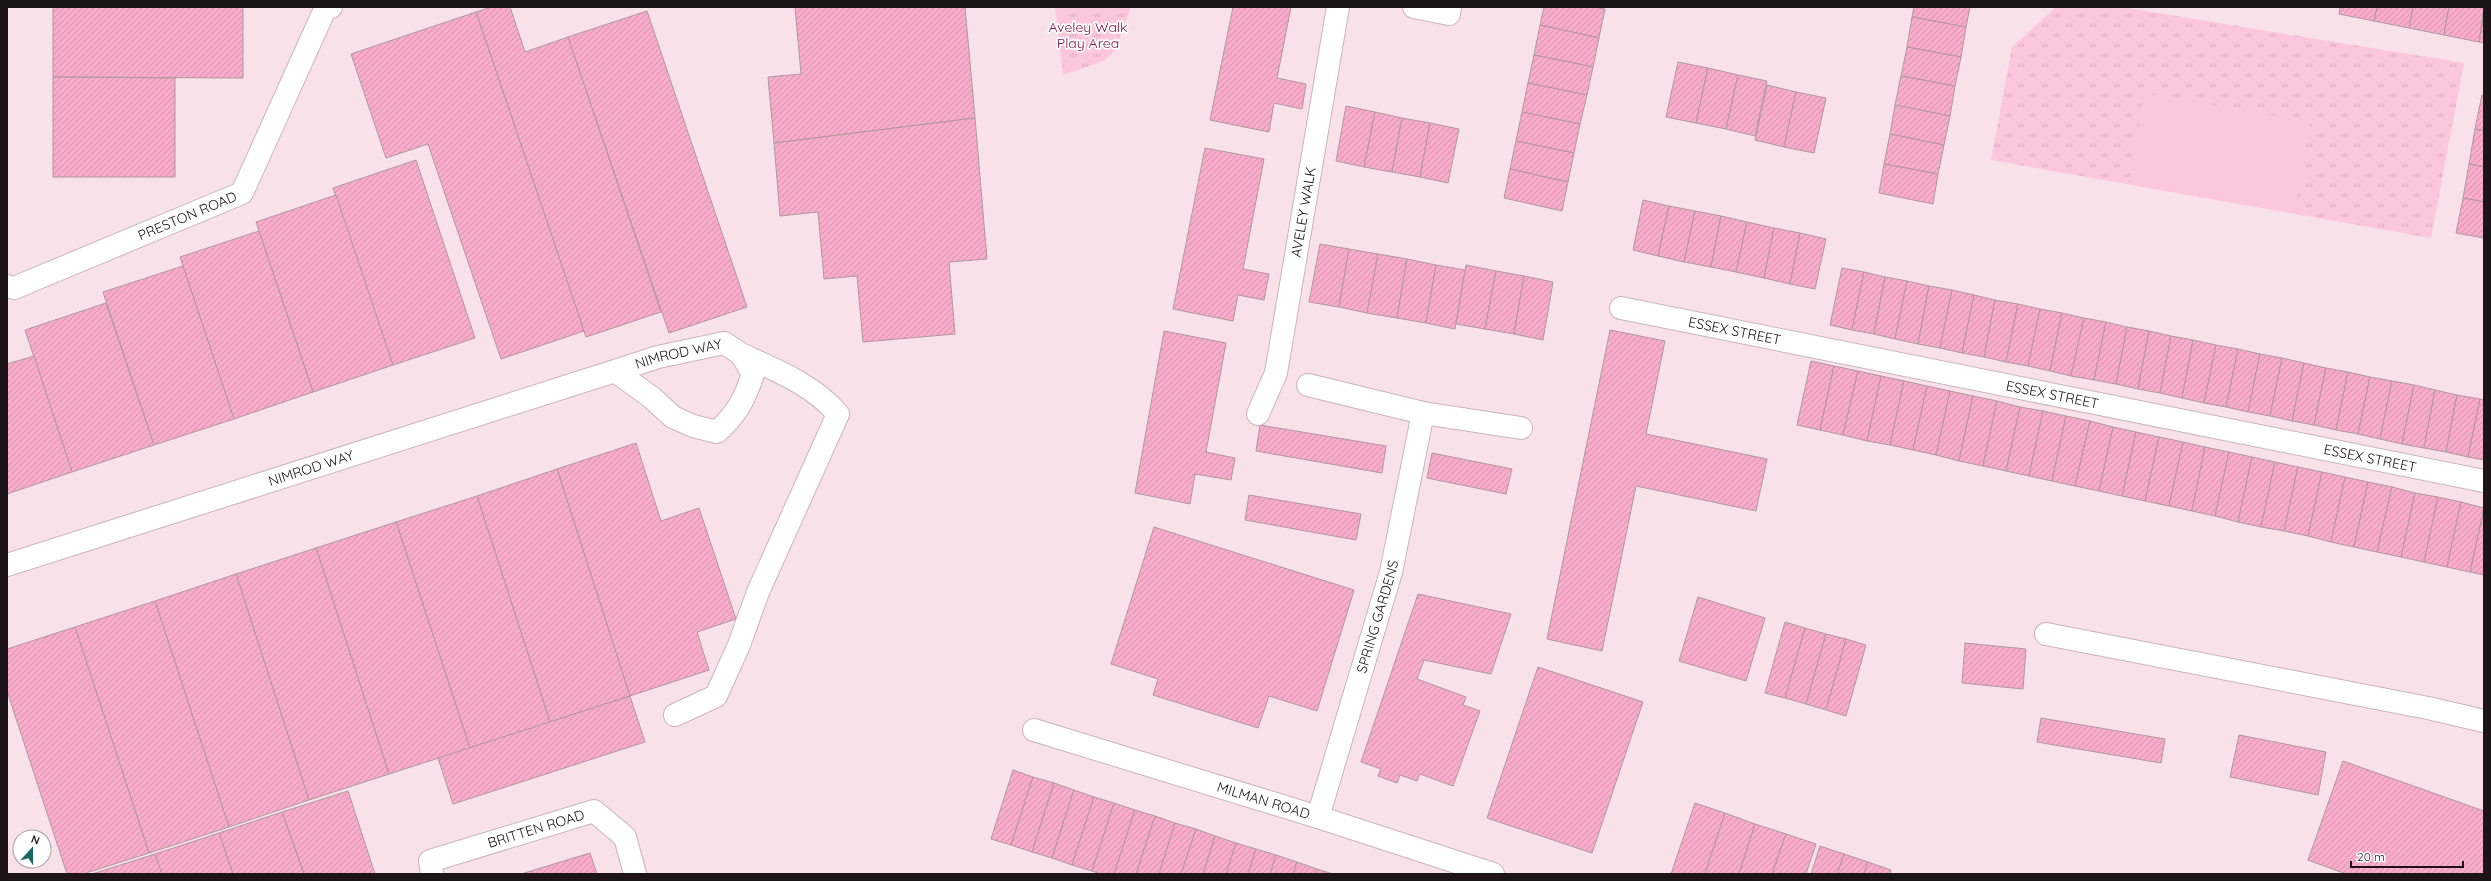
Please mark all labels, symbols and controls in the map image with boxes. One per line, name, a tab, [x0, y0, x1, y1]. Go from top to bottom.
park label: Aveley Walk Play Area	[1048, 18, 1128, 52]
street label: AVELEY WALK	[1287, 166, 1320, 259]
street label: PRESTON ROAD	[135, 187, 239, 244]
street label: ESSEX STREET	[1687, 313, 1783, 349]
street label: NIMROD WAY	[633, 335, 724, 373]
street label: ESSEX STREET	[2005, 376, 2100, 413]
street label: ESSEX STREET	[2322, 440, 2418, 476]
street label: NIMROD WAY	[266, 446, 356, 490]
street label: SPRING GARDENS	[1352, 558, 1402, 675]
street label: MILMAN ROAD	[1215, 778, 1312, 823]
street label: BRITTEN ROAD	[485, 805, 587, 852]
north arrow	[12, 829, 52, 869]
text: N	[29, 832, 42, 848]
scale bar	[2351, 843, 2463, 869]
text: 20 m	[2357, 849, 2385, 864]

